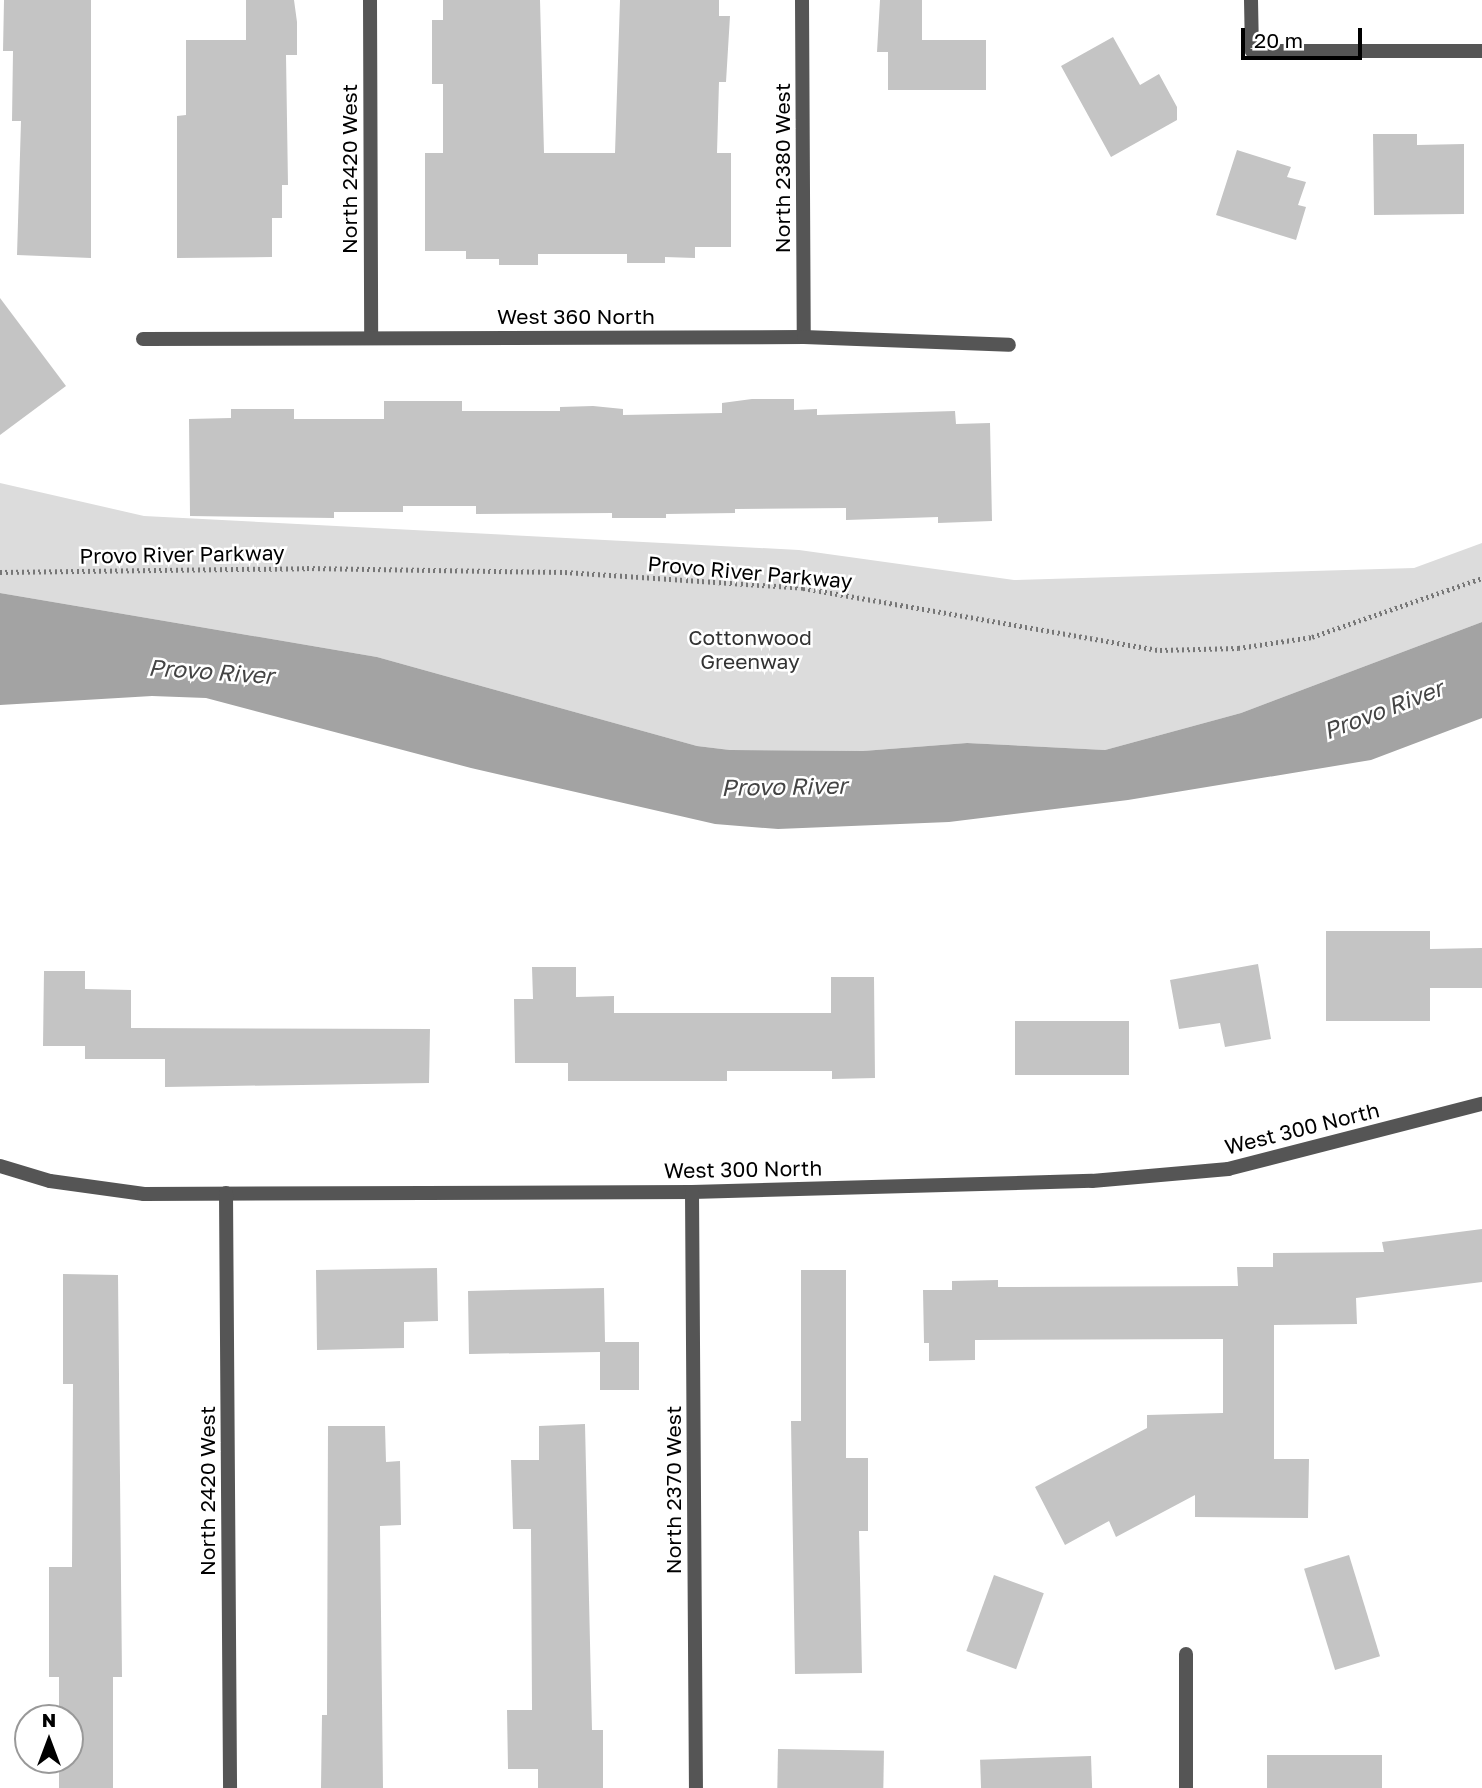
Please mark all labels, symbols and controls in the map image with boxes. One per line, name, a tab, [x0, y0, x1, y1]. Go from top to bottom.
scale bar	[1244, 14, 1365, 58]
text: 20 m	[1254, 27, 1303, 53]
street label: North 2380 West	[769, 83, 795, 253]
street label: North 2420 West	[336, 84, 362, 254]
street label: West 360 North	[497, 303, 655, 329]
street label: Provo River Parkway	[79, 540, 285, 568]
street label: Provo River Parkway	[647, 550, 853, 594]
park label: Cottonwood Greenway	[688, 624, 812, 674]
water label: Provo River	[147, 653, 275, 689]
water label: Provo River	[1319, 674, 1447, 744]
water label: Provo River	[721, 771, 847, 801]
street label: West 300 North	[1222, 1097, 1382, 1159]
street label: West 300 North	[664, 1155, 822, 1183]
street label: North 2420 West	[194, 1406, 220, 1576]
street label: North 2370 West	[660, 1406, 686, 1574]
north arrow	[14, 1704, 84, 1774]
text: N	[42, 1708, 56, 1731]

